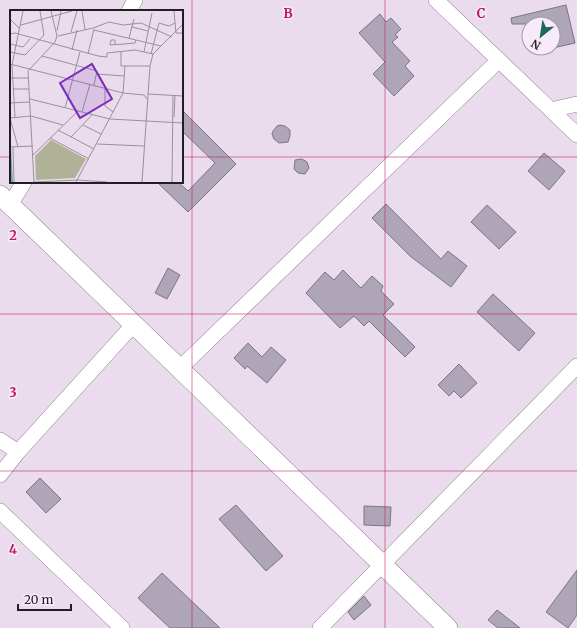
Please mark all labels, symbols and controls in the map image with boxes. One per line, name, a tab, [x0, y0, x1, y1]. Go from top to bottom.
text: B	[283, 5, 293, 22]
text: C	[477, 5, 486, 22]
inset map	[10, 10, 183, 183]
north arrow	[521, 16, 561, 56]
text: N	[528, 36, 543, 53]
text: 2	[9, 227, 17, 244]
text: 3	[9, 384, 17, 401]
text: 4	[9, 541, 18, 558]
scale bar	[18, 586, 71, 612]
text: 20 m	[24, 592, 53, 607]

